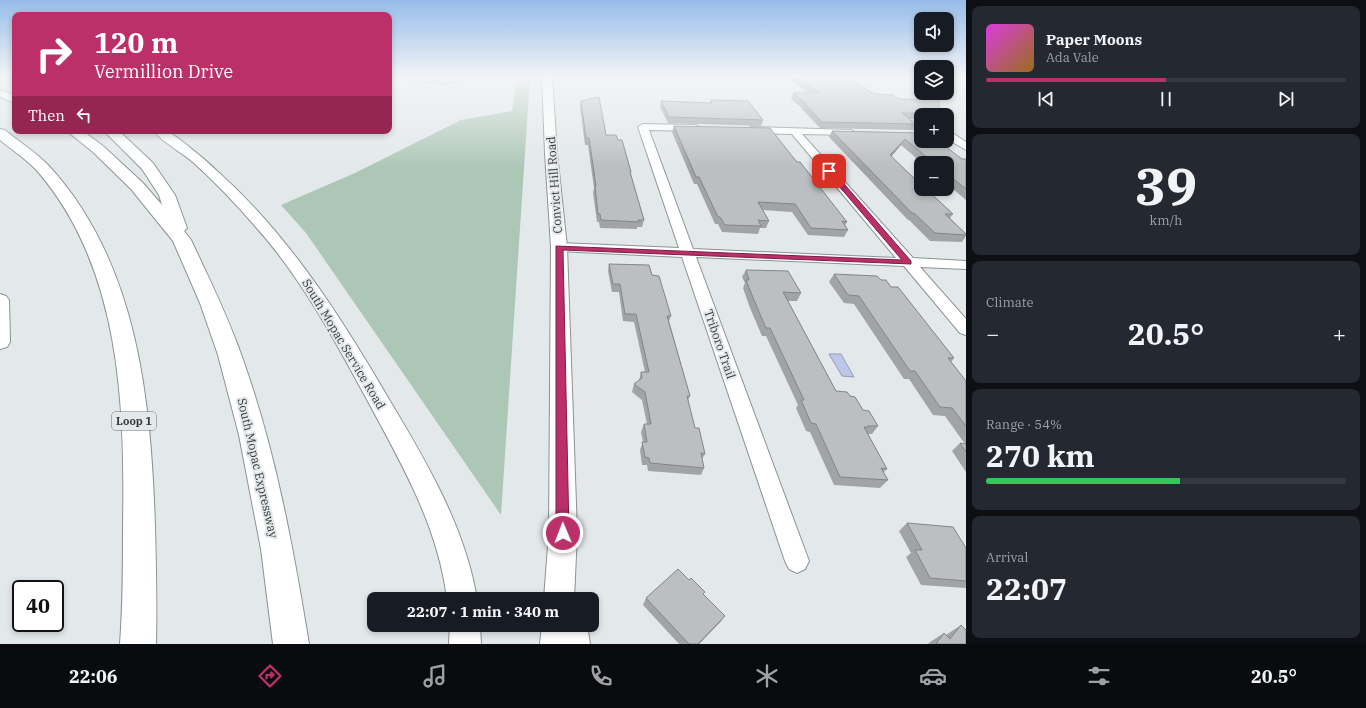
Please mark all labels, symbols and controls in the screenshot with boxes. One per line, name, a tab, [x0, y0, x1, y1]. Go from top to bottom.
map controls	[914, 12, 954, 196]
button: sound	[914, 12, 954, 52]
text: 120 m	[94, 24, 178, 61]
icon: right	[28, 28, 80, 80]
text: Paper Moons	[1046, 30, 1142, 49]
text: Ada Vale	[1046, 49, 1099, 66]
text: Vermillion Drive	[94, 60, 233, 83]
button: layers	[914, 60, 954, 100]
icon: previous	[1035, 88, 1057, 110]
icon: pause	[1155, 88, 1177, 110]
icon: next	[1275, 88, 1297, 110]
icon: left	[73, 104, 95, 126]
text: Then	[28, 106, 65, 125]
button: +	[914, 108, 954, 148]
street label: Convict Hill Road	[543, 136, 565, 234]
text: 39	[1135, 152, 1197, 219]
pin	[812, 154, 846, 188]
button: −	[914, 156, 954, 196]
icon: arrive	[818, 160, 840, 182]
text: km/h	[1150, 212, 1182, 229]
street label: South Mopac Service Road	[299, 276, 389, 412]
text: Climate	[986, 294, 1033, 311]
street label: Triboro Trail	[701, 307, 739, 381]
text: 20.5°	[1128, 314, 1204, 353]
text: −	[986, 319, 999, 348]
text: +	[1333, 319, 1346, 348]
street label: South Mopac Expressway	[235, 397, 282, 540]
road number: Loop 1	[112, 412, 156, 430]
text: Range · 54%	[986, 416, 1062, 433]
text: 270 km	[986, 436, 1095, 475]
position arrow	[542, 512, 584, 554]
text: Arrival	[986, 549, 1028, 566]
text: 22:07	[986, 569, 1067, 608]
speed limit sign: 40	[12, 580, 64, 632]
text: 22:07 · 1 min · 340 m	[407, 602, 559, 621]
icon: directions	[256, 662, 284, 690]
icon: music	[421, 662, 449, 690]
icon: phone	[587, 662, 615, 690]
icon: climate	[753, 662, 781, 690]
icon: car	[919, 662, 947, 690]
icon: filters	[1085, 662, 1113, 690]
text: 22:06	[69, 665, 118, 688]
text: 20.5°	[1251, 665, 1297, 688]

